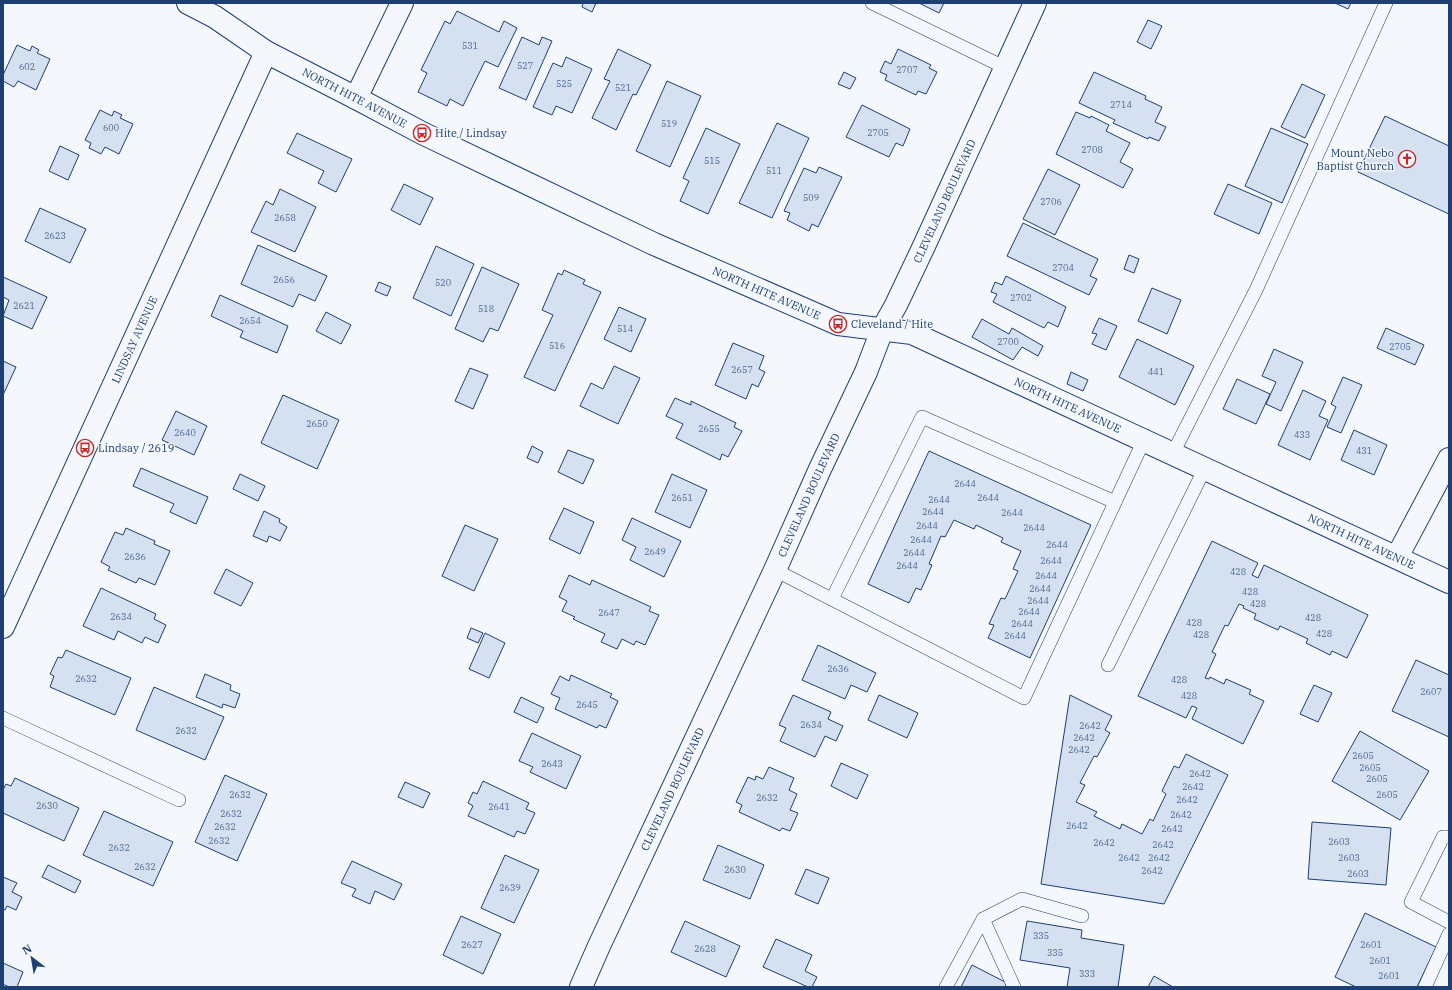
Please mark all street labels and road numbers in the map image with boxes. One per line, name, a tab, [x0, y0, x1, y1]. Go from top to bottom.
street label: NORTH HITE AVENUE	[300, 65, 410, 131]
street label: CLEVELAND BOULEVARD	[910, 137, 979, 265]
street label: NORTH HITE AVENUE	[710, 263, 823, 323]
street label: LINDSAY AVENUE	[108, 294, 160, 386]
street label: NORTH HITE AVENUE	[1012, 374, 1123, 436]
street label: CLEVELAND BOULEVARD	[775, 431, 843, 559]
street label: NORTH HITE AVENUE	[1306, 511, 1417, 572]
street label: CLEVELAND BOULEVARD	[638, 725, 707, 853]

